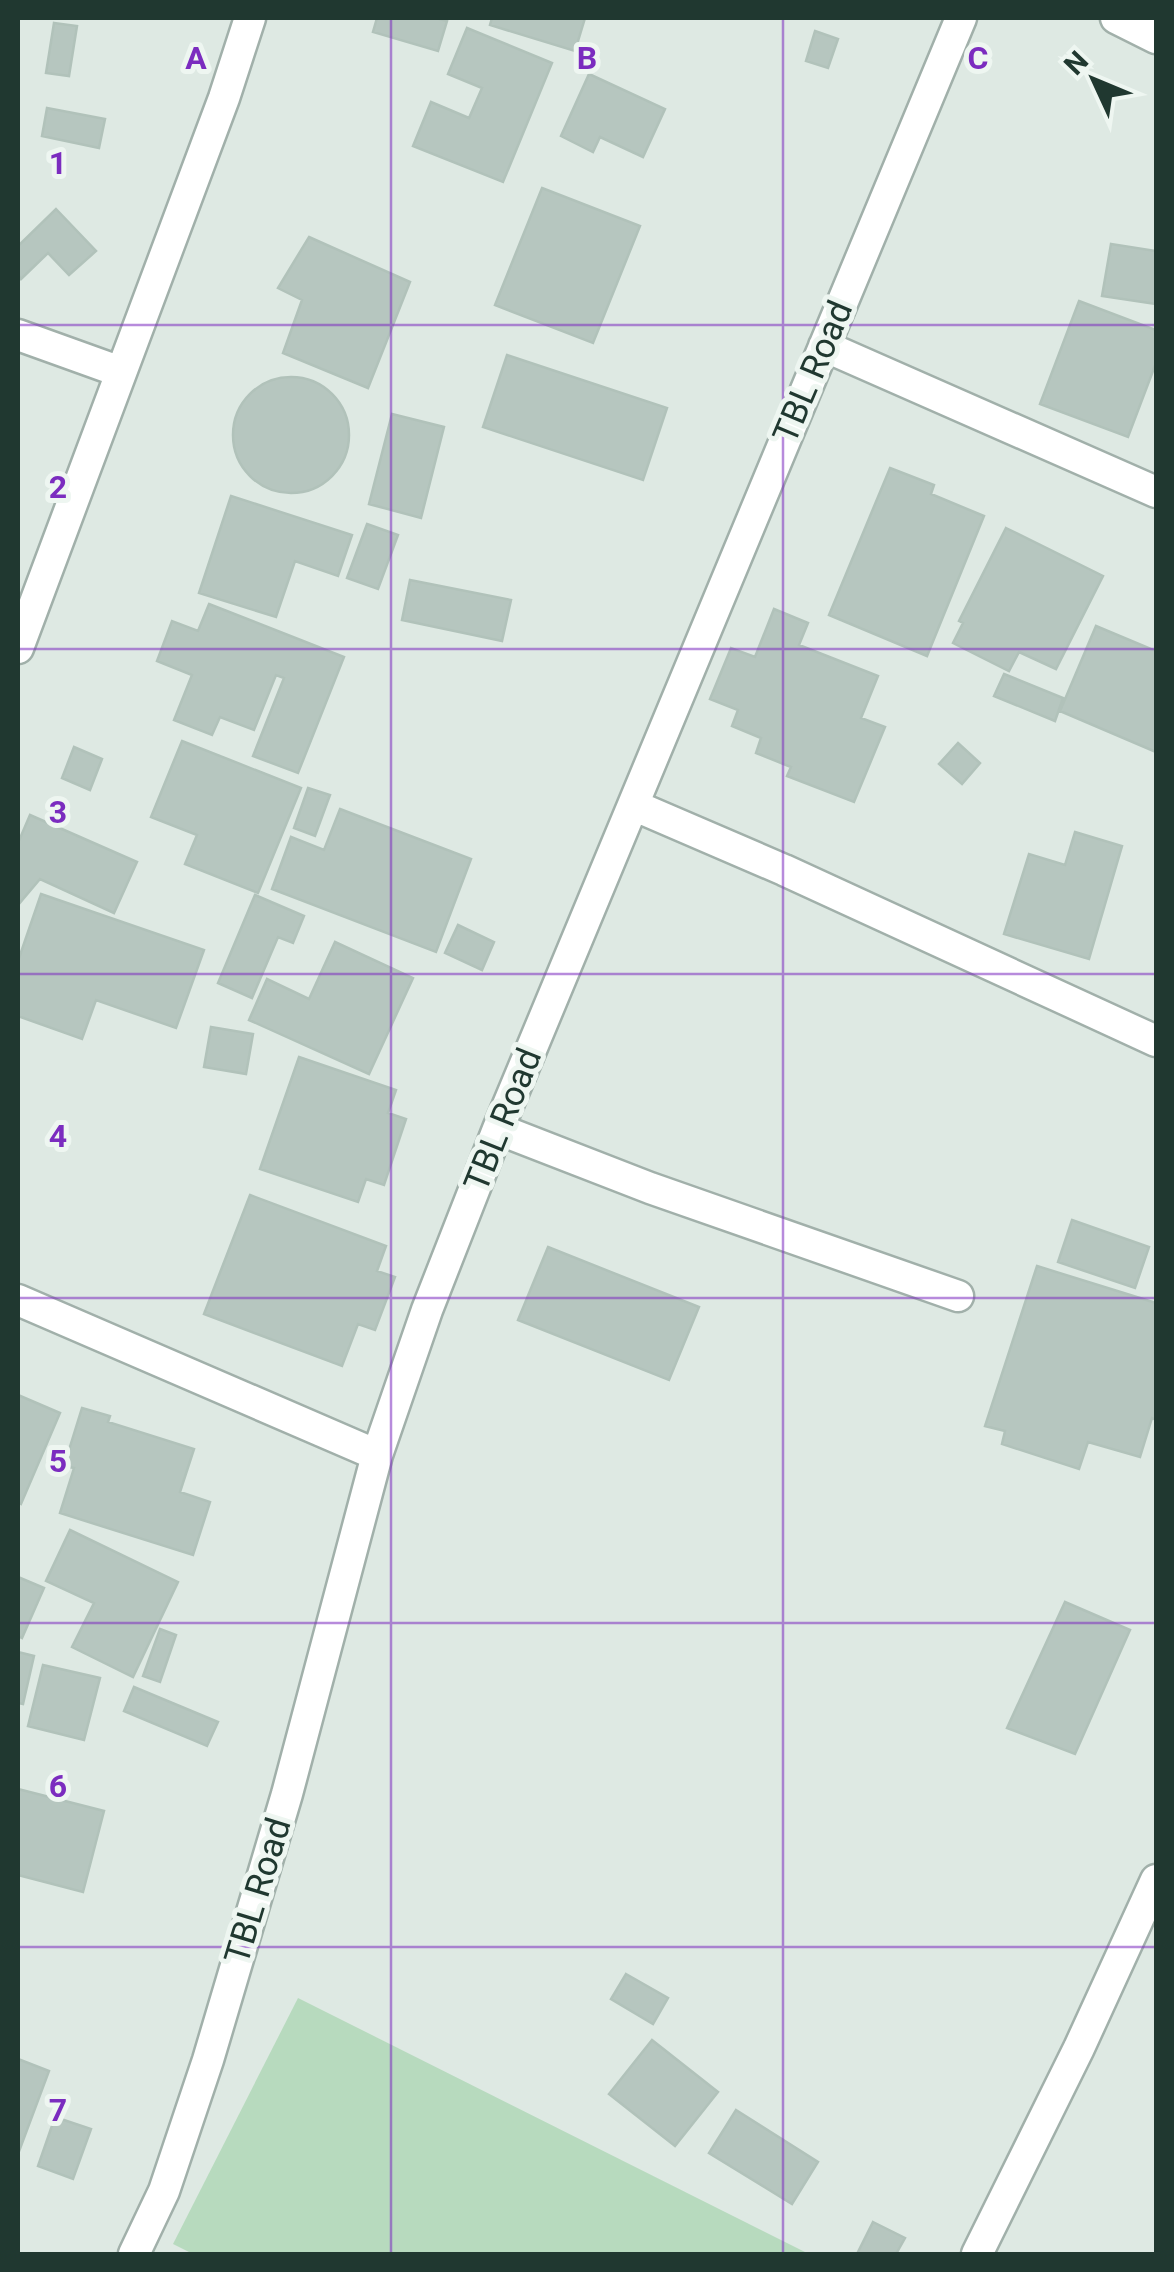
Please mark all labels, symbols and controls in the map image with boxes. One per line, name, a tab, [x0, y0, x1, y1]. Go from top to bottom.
north arrow	[1044, 30, 1144, 130]
text: A	[185, 39, 207, 77]
text: B	[577, 39, 597, 77]
text: C	[968, 39, 988, 77]
text: N	[1058, 44, 1095, 82]
text: 1	[49, 144, 67, 182]
street label: TBL Road	[765, 295, 861, 449]
text: 2	[49, 468, 67, 506]
text: 3	[49, 793, 67, 831]
street label: TBL Road	[456, 1043, 550, 1197]
text: 4	[49, 1117, 67, 1155]
text: 5	[49, 1442, 67, 1480]
text: 6	[49, 1767, 67, 1805]
street label: TBL Road	[216, 1813, 300, 1969]
text: 7	[49, 2091, 67, 2129]

